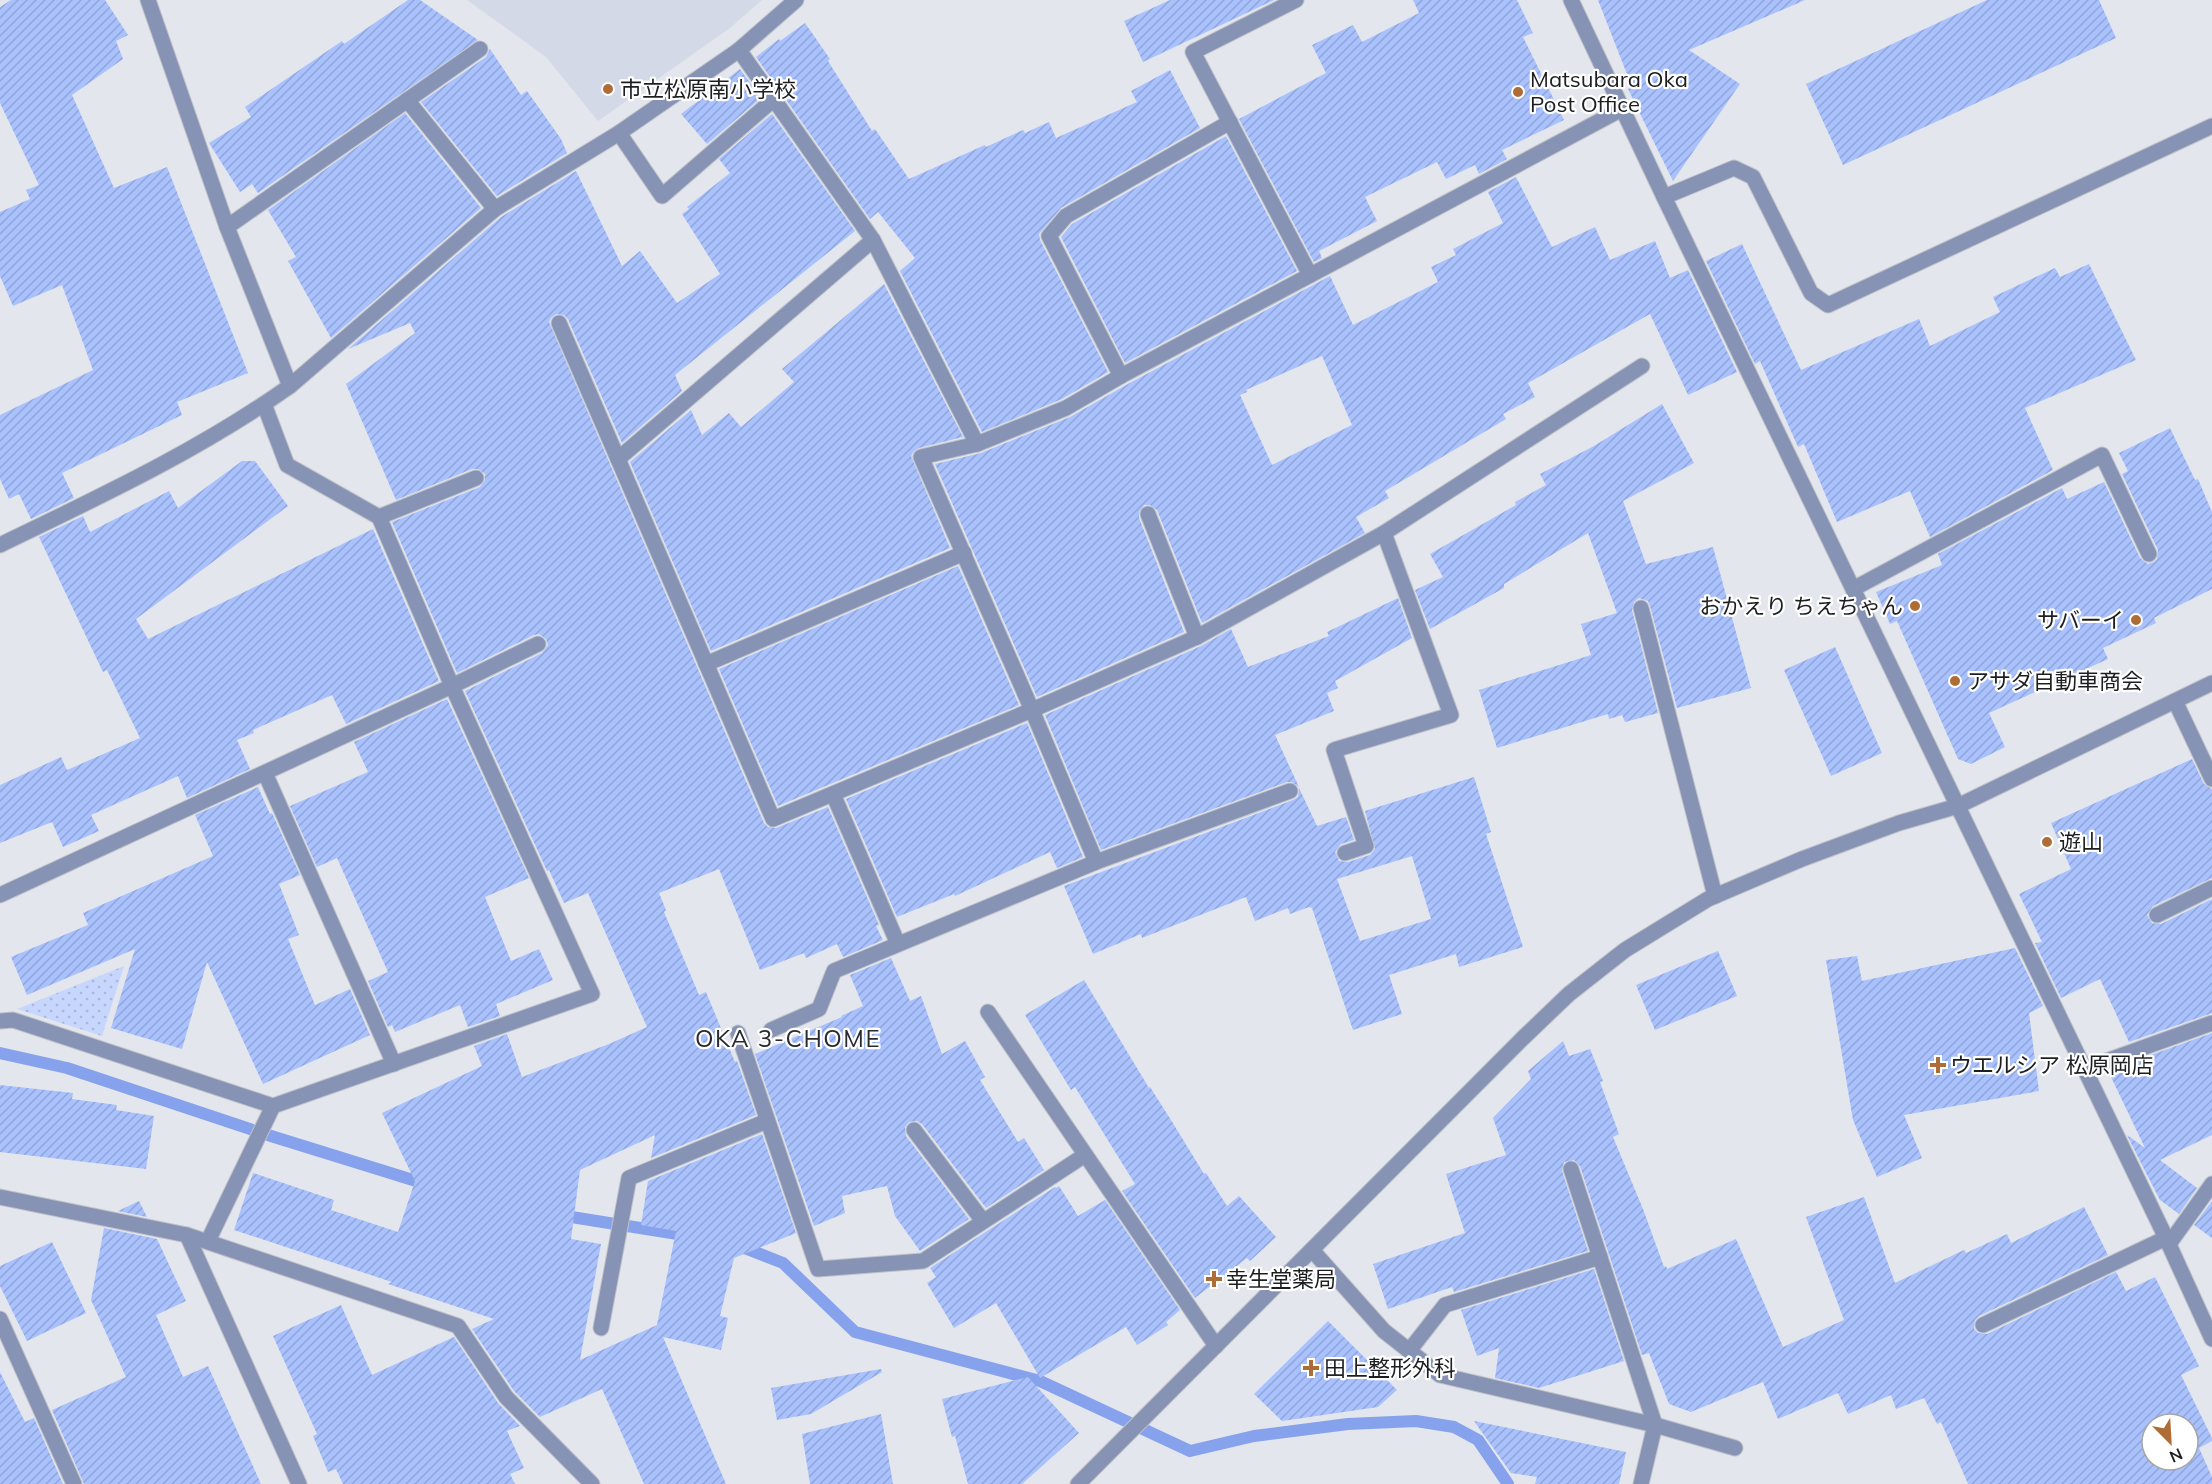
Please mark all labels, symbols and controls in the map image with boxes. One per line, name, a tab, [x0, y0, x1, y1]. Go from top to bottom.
place label: Matsubara Oka Post Office	[1530, 65, 1688, 118]
place label: 市立松原南小学校	[620, 75, 796, 103]
marker: 市立松原南小学校	[601, 82, 615, 96]
marker: Matsubara Oka Post Office	[1511, 85, 1525, 99]
place label: おかえり ちえちゃん	[1699, 592, 1903, 620]
marker: おかえり ちえちゃん	[1908, 599, 1922, 613]
place label: サバーイ	[2037, 606, 2124, 634]
marker: サバーイ	[2129, 613, 2143, 627]
place label: アサダ自動車商会	[1967, 667, 2143, 695]
marker: アサダ自動車商会	[1948, 674, 1962, 688]
place label: 遊山	[2059, 828, 2103, 856]
marker: 遊山	[2040, 835, 2054, 849]
district label: OKA 3-CHOME	[695, 1023, 881, 1053]
place label: ウエルシア 松原岡店	[1950, 1051, 2154, 1079]
marker: ウエルシア 松原岡店	[1931, 1058, 1945, 1072]
place label: 幸生堂薬局	[1226, 1265, 1336, 1293]
marker: 幸生堂薬局	[1207, 1272, 1221, 1286]
place label: 田上整形外科	[1324, 1354, 1456, 1382]
marker: 田上整形外科	[1302, 1359, 1320, 1377]
north arrow	[2140, 1412, 2200, 1472]
text: N	[2167, 1444, 2186, 1467]

